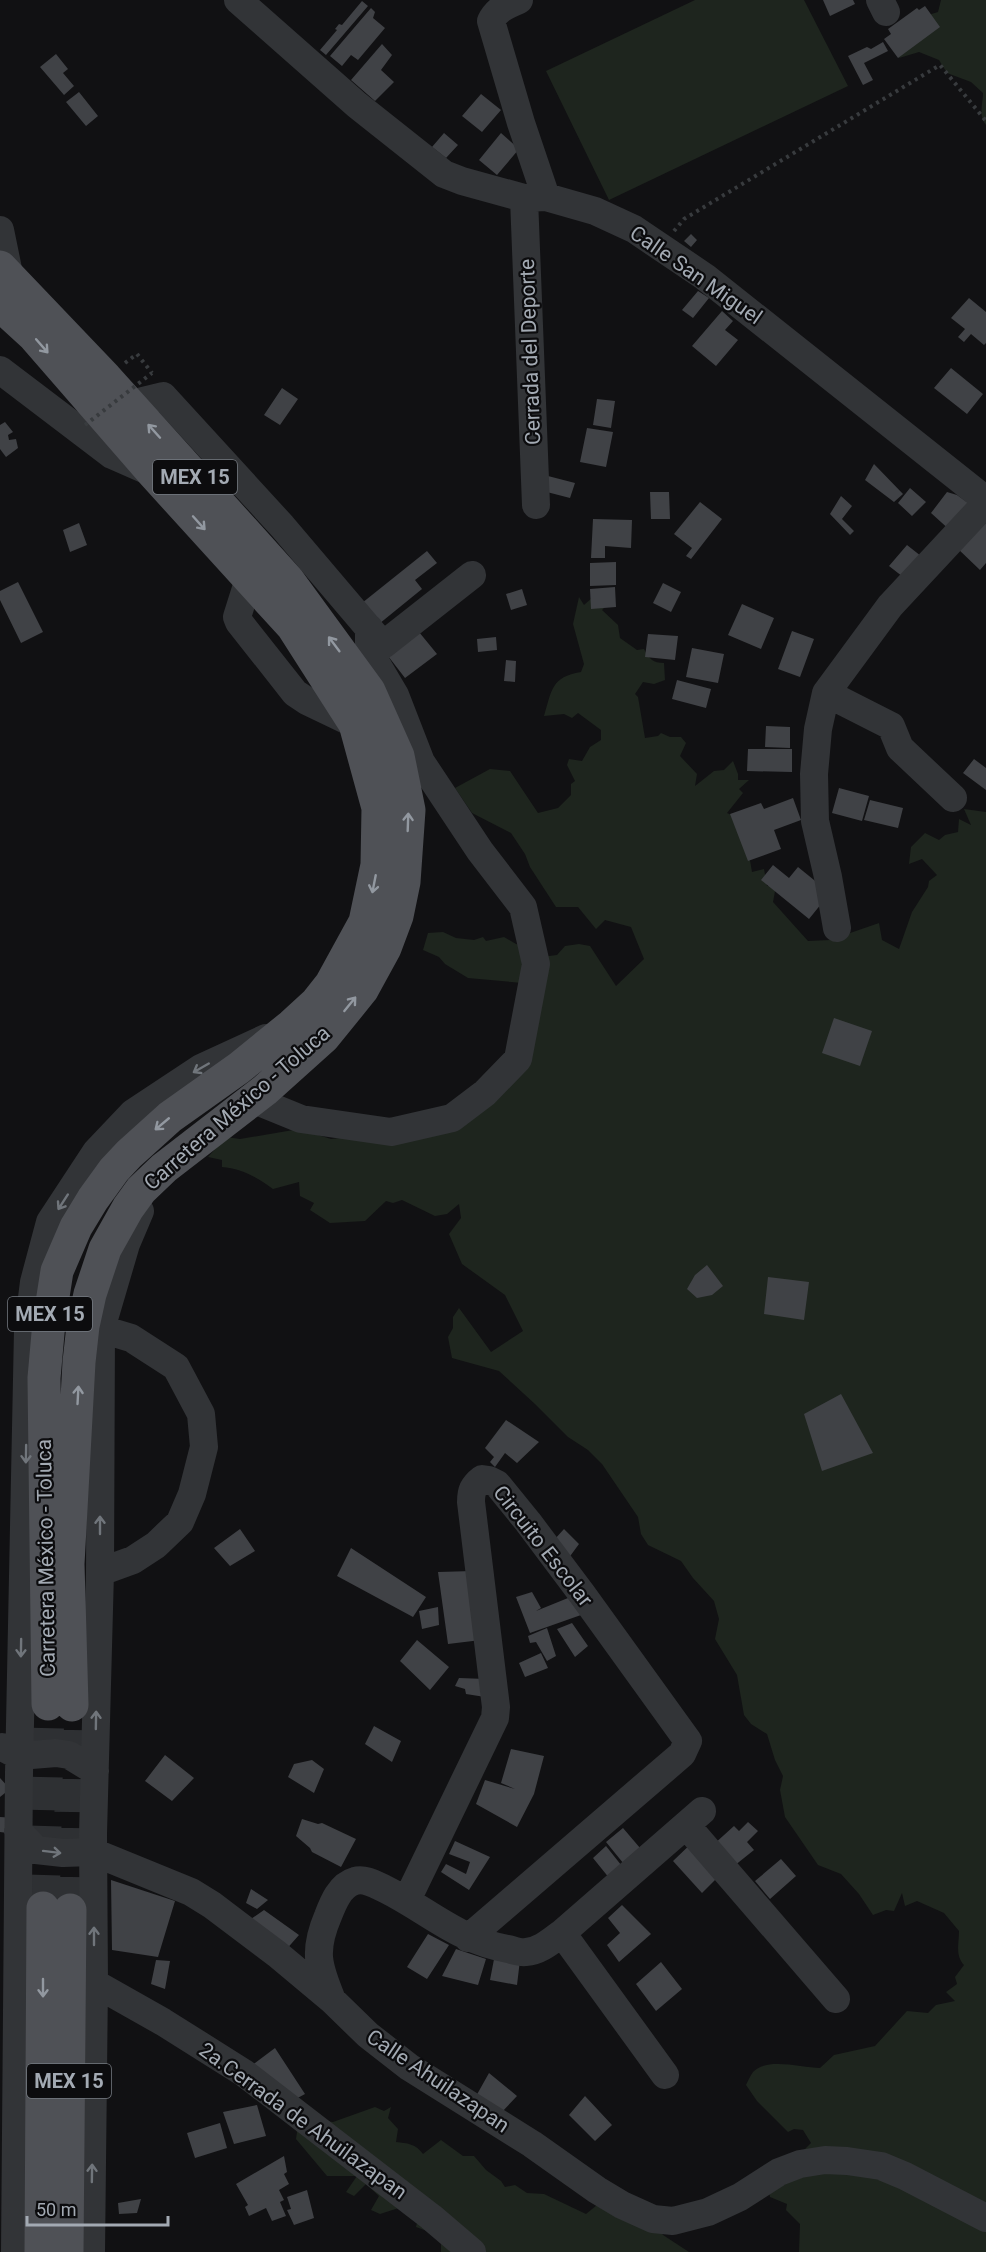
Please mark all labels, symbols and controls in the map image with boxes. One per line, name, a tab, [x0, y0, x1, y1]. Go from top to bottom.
street label: Calle San Miguel	[625, 221, 767, 329]
street label: Cerrada del Deporte	[515, 259, 545, 445]
one-way arrow	[35, 338, 49, 353]
one-way arrow	[147, 424, 161, 439]
road number: MEX 15	[153, 460, 237, 494]
one-way arrow	[192, 516, 206, 531]
one-way arrow	[328, 636, 341, 652]
one-way arrow	[403, 812, 414, 832]
one-way arrow	[368, 873, 379, 893]
one-way arrow	[344, 996, 357, 1012]
street label: Carretera México - Toluca	[139, 1021, 335, 1195]
one-way arrow	[193, 1063, 210, 1075]
one-way arrow	[155, 1117, 170, 1131]
one-way arrow	[57, 1193, 69, 1210]
road number: MEX 15	[8, 1297, 92, 1331]
one-way arrow	[72, 1386, 83, 1406]
street label: Carretera México - Toluca	[32, 1439, 60, 1677]
one-way arrow	[20, 1443, 31, 1463]
street label: Circuito Escolar	[488, 1481, 598, 1611]
one-way arrow	[94, 1515, 106, 1535]
one-way arrow	[15, 1638, 27, 1658]
one-way arrow	[91, 1710, 102, 1730]
one-way arrow	[41, 1846, 61, 1857]
one-way arrow	[88, 1926, 100, 1946]
one-way arrow	[37, 1977, 49, 1997]
street label: Calle Ahuilazapan	[362, 2024, 514, 2138]
street label: 2a.Cerrada de Ahuilazapan	[195, 2038, 411, 2204]
road number: MEX 15	[27, 2064, 111, 2098]
one-way arrow	[86, 2163, 98, 2183]
scale bar	[27, 2189, 168, 2227]
text: 50 m	[36, 2199, 76, 2220]

